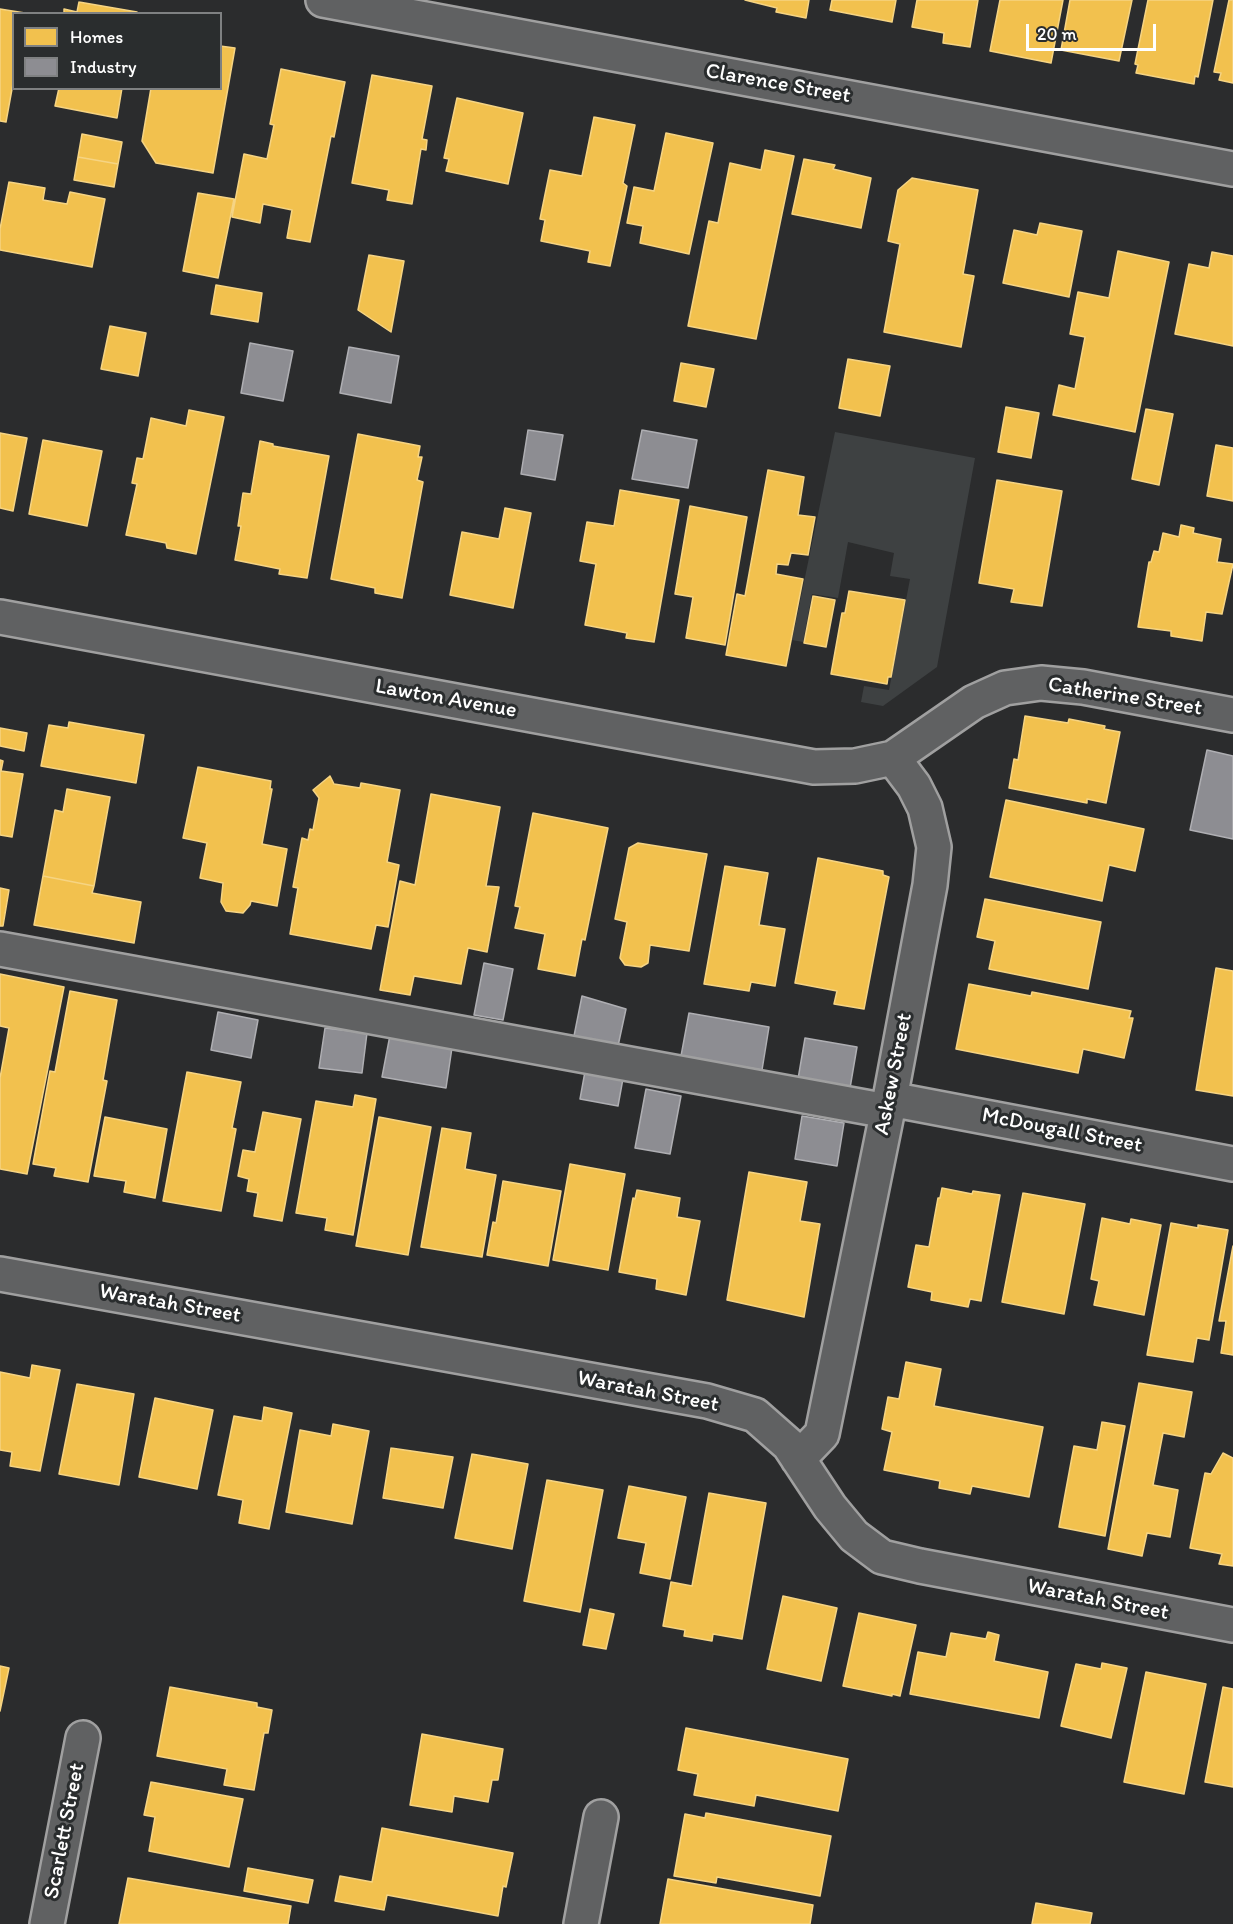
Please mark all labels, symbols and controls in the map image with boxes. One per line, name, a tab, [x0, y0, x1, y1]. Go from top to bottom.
legend	[12, 12, 222, 90]
scale bar	[1029, 12, 1160, 50]
text: 20 m	[1037, 23, 1077, 45]
text: Homes	[70, 26, 123, 48]
text: Industry	[70, 56, 137, 78]
street label: Clarence Street	[703, 58, 853, 110]
street label: Catherine Street	[1046, 672, 1204, 722]
street label: Lawton Avenue	[373, 674, 519, 724]
street label: Askew Street	[869, 1011, 919, 1137]
street label: McDougall Street	[980, 1102, 1144, 1160]
street label: Waratah Street	[97, 1279, 243, 1329]
street label: Waratah Street	[575, 1365, 721, 1419]
street label: Waratah Street	[1025, 1573, 1171, 1627]
street label: Scarlett Street	[39, 1761, 91, 1901]

